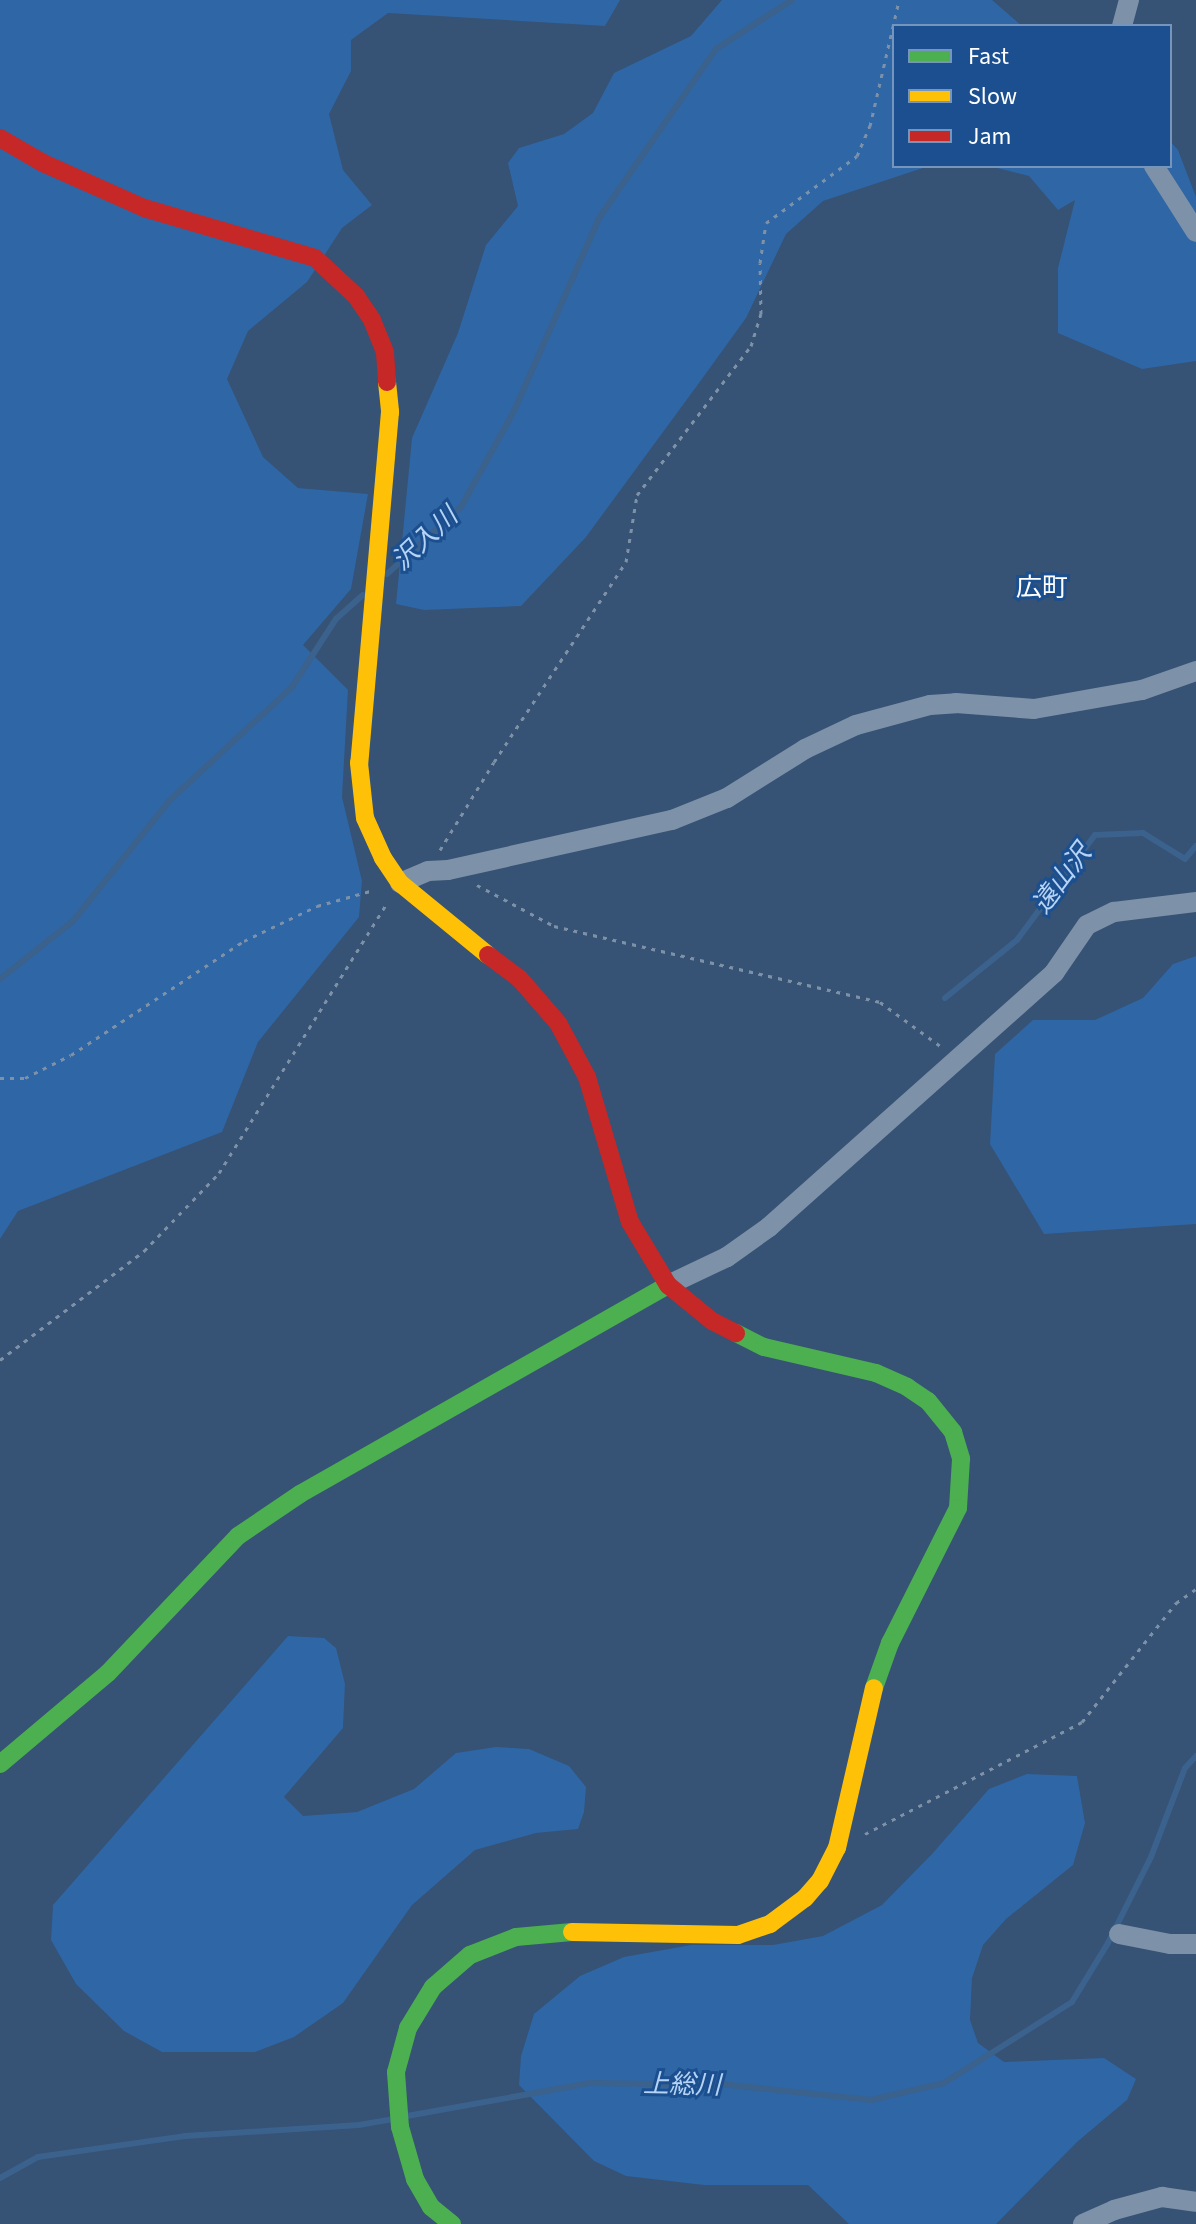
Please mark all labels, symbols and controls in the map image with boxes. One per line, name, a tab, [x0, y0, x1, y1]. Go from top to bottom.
legend	[892, 24, 1172, 168]
text: Fast	[968, 39, 1009, 74]
text: Slow	[968, 79, 1017, 114]
text: Jam	[968, 119, 1012, 154]
water label: 沢入川	[386, 501, 464, 577]
district label: 広町	[1016, 572, 1068, 604]
water label: 遠山沢	[1026, 838, 1098, 920]
water label: 上総川	[643, 2069, 721, 2101]

